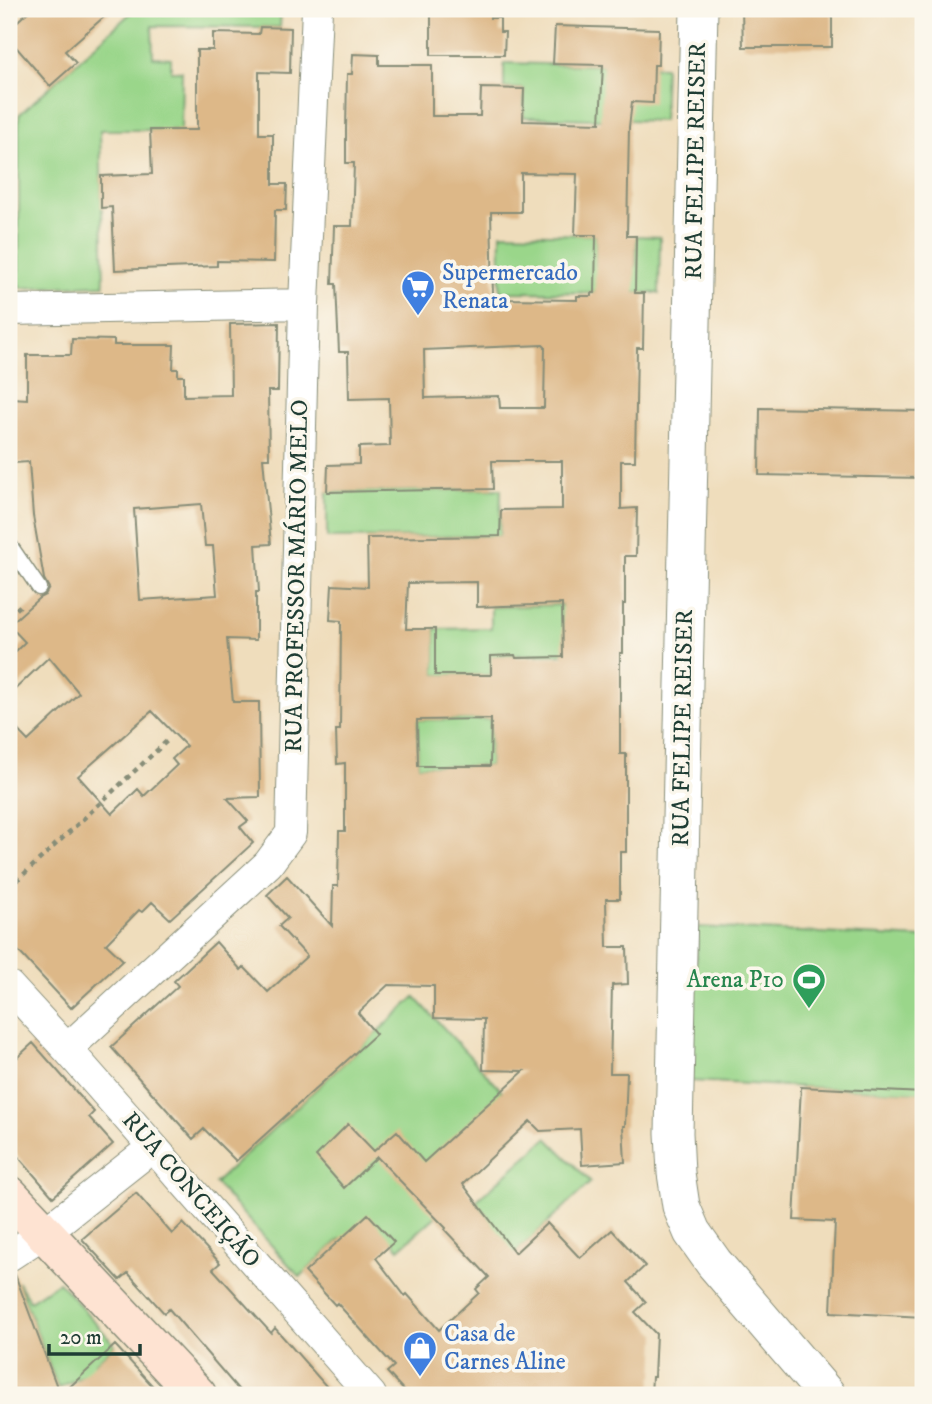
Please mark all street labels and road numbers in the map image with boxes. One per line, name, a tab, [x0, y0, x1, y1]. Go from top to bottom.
street label: RUA FELIPE REISER	[679, 42, 713, 280]
street label: RUA PROFESSOR MÁRIO MELO	[278, 399, 315, 753]
street label: RUA FELIPE REISER	[666, 609, 700, 847]
street label: RUA CONCEIÇÃO	[115, 1105, 268, 1274]

